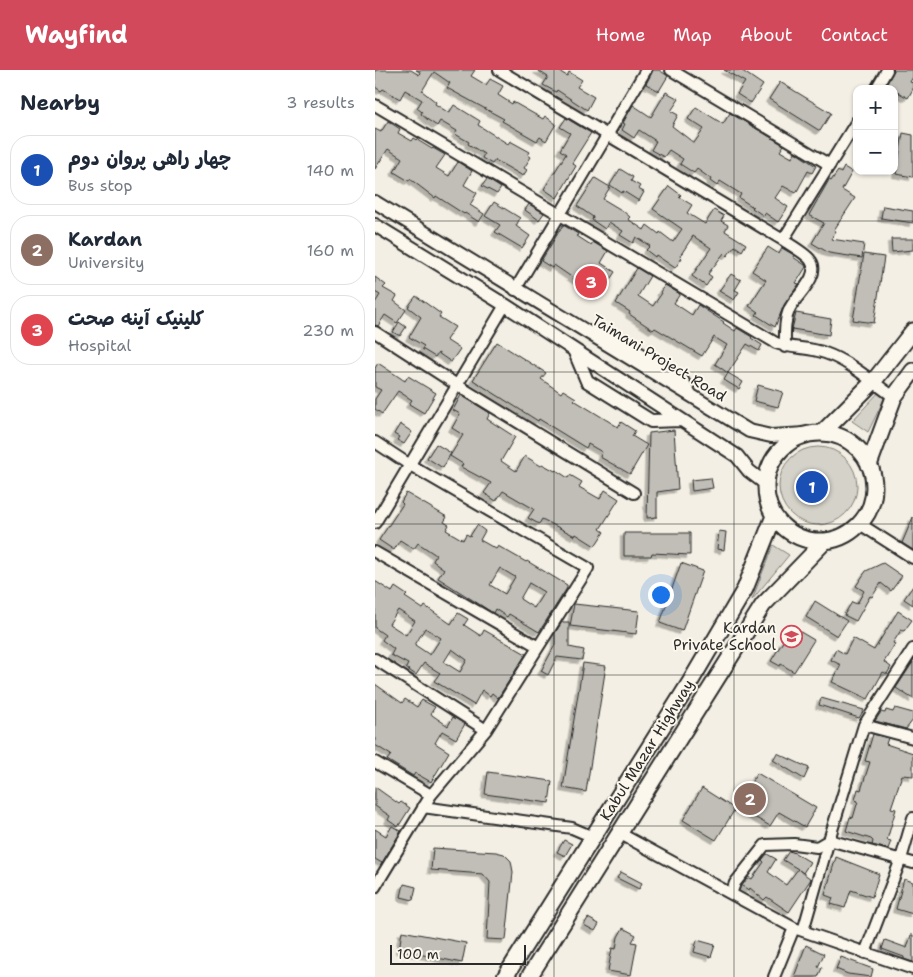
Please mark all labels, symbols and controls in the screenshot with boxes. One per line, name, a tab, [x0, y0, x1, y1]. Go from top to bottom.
text: Wayfind	[25, 19, 128, 51]
text: Home	[596, 23, 645, 47]
text: Map	[673, 23, 712, 47]
text: About	[740, 23, 793, 47]
text: Contact	[821, 23, 888, 47]
map controls	[853, 85, 898, 175]
button: +	[853, 85, 898, 130]
text: Nearby	[20, 89, 100, 117]
text: 3 results	[286, 92, 355, 113]
button: −	[853, 130, 898, 175]
text: چهار راهی پروان دوم	[68, 146, 231, 171]
text: 1	[33, 160, 41, 181]
text: 140 m	[307, 160, 354, 181]
text: Bus stop	[68, 175, 133, 196]
text: Kardan	[68, 227, 142, 252]
text: 2	[31, 240, 43, 261]
text: 160 m	[307, 240, 354, 261]
text: University	[68, 252, 144, 273]
pin: 3	[575, 263, 607, 301]
text: کلینیک آینه صحت	[68, 306, 204, 331]
street label: Taimani Project Road	[588, 310, 731, 406]
text: 3	[31, 320, 43, 341]
text: 230 m	[302, 320, 354, 341]
text: Hospital	[68, 335, 131, 356]
pin: 1	[796, 468, 828, 506]
your location	[648, 582, 674, 608]
place label: Kardan Private School	[673, 618, 776, 655]
school or university icon: Kardan Private School	[780, 625, 804, 649]
street label: Kabul Mazar Highway	[595, 676, 699, 824]
pin: 2	[734, 780, 766, 818]
scale bar	[390, 942, 526, 965]
text: 100 m	[397, 945, 439, 963]

